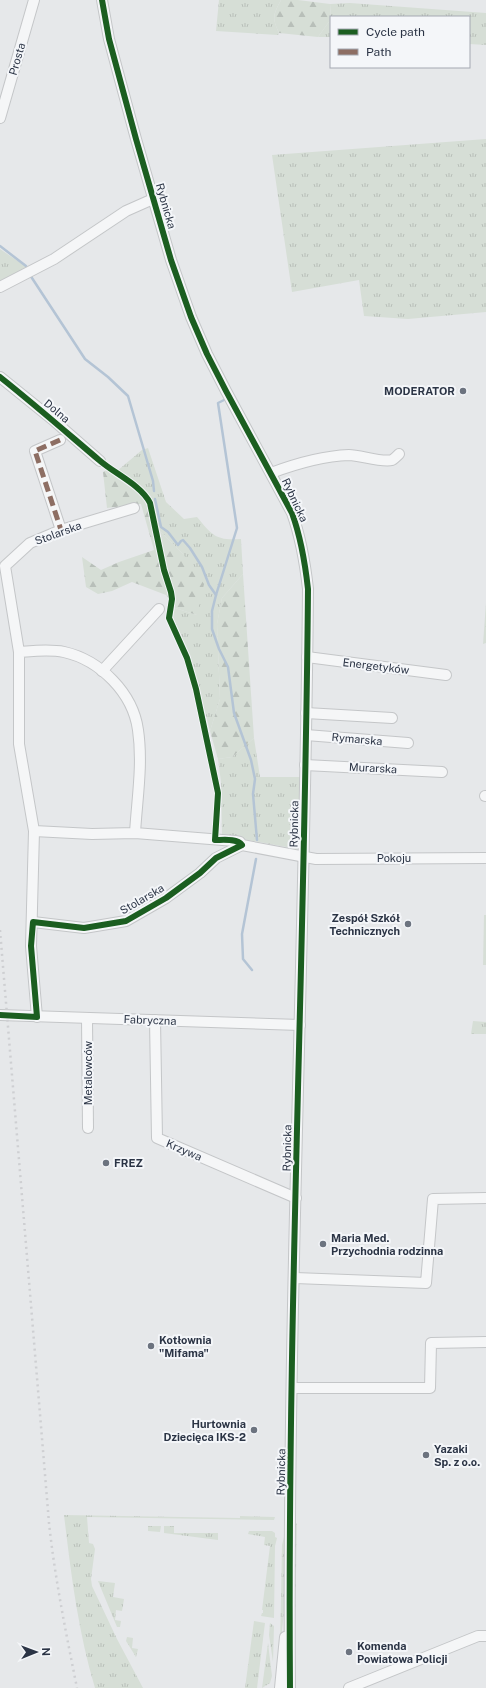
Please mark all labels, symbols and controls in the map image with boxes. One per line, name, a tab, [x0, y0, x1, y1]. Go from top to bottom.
legend	[330, 16, 470, 68]
text: Cycle path	[366, 25, 425, 39]
street label: Prosta	[7, 41, 27, 77]
text: Path	[366, 45, 392, 59]
street label: Rybnicka	[154, 182, 178, 230]
place label: MODERATOR	[384, 385, 455, 397]
marker: MODERATOR	[458, 386, 468, 396]
street label: Dolna	[42, 397, 72, 425]
street label: Rybnicka	[280, 476, 310, 524]
street label: Stolarska	[33, 519, 83, 547]
street label: Energetyków	[342, 656, 410, 676]
street label: Rymarska	[331, 731, 383, 747]
street label: Murarska	[349, 761, 397, 775]
street label: Rybnicka	[288, 800, 300, 848]
street label: Pokoju	[377, 852, 411, 864]
street label: Stolarska	[118, 882, 166, 916]
place label: Zespół Szkół Technicznych	[330, 912, 400, 937]
marker: Zespół Szkół Technicznych	[403, 919, 413, 929]
street label: Fabryczna	[123, 1013, 177, 1027]
street label: Metalowców	[82, 1040, 94, 1105]
street label: Rybnicka	[281, 1124, 293, 1172]
street label: Krzywa	[164, 1137, 204, 1163]
place label: FREZ	[114, 1157, 143, 1169]
marker: FREZ	[101, 1158, 111, 1168]
place label: Maria Med. Przychodnia rodzinna	[331, 1232, 443, 1257]
marker: Maria Med. Przychodnia rodzinna	[318, 1239, 328, 1249]
place label: Kotłownia "Mifama"	[159, 1334, 212, 1359]
marker: Kotłownia "Mifama"	[146, 1341, 156, 1351]
place label: Hurtownia Dziecięca IKS-2	[164, 1418, 246, 1443]
marker: Hurtownia Dziecięca IKS-2	[249, 1425, 259, 1435]
place label: Yazaki Sp. z o.o.	[434, 1443, 480, 1468]
street label: Rybnicka	[275, 1448, 287, 1496]
marker: Yazaki Sp. z o.o.	[421, 1450, 431, 1460]
north arrow	[16, 1632, 56, 1672]
place label: Komenda Powiatowa Policji	[357, 1640, 448, 1665]
text: N	[40, 1647, 52, 1656]
marker: Komenda Powiatowa Policji	[344, 1647, 354, 1657]

